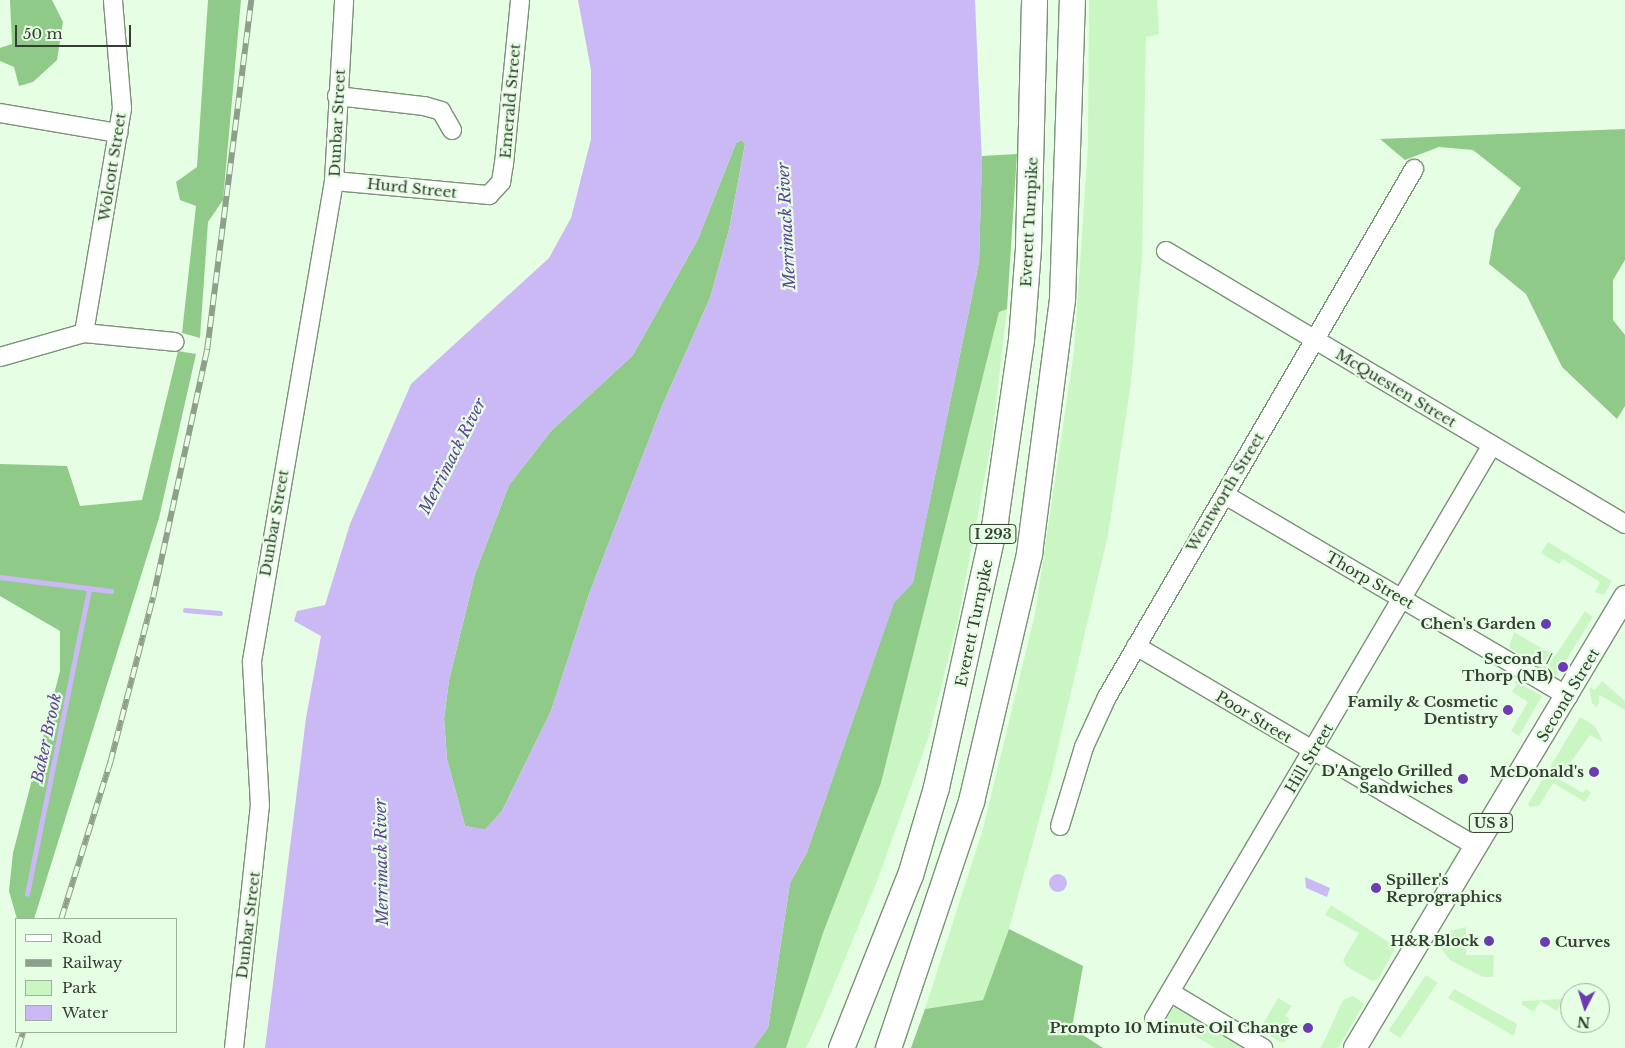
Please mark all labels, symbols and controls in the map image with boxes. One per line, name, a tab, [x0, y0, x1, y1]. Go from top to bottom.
scale bar	[18, 15, 134, 47]
text: 50 m	[23, 24, 63, 43]
street label: Emerald Street	[496, 43, 524, 159]
street label: Dunbar Street	[325, 68, 349, 178]
street label: Wolcott Street	[95, 111, 129, 223]
street label: Everett Turnpike	[1017, 156, 1041, 288]
water label: Merrimack River	[773, 162, 799, 290]
street label: Hurd Street	[366, 174, 458, 202]
street label: McQuesten Street	[1332, 345, 1460, 431]
water label: Merrimack River	[415, 395, 489, 517]
street label: Wentworth Street	[1182, 429, 1268, 555]
street label: Dunbar Street	[256, 468, 292, 578]
road number: I 293	[969, 522, 1017, 546]
street label: Thorp Street	[1323, 547, 1417, 613]
street label: Everett Turnpike	[952, 557, 996, 689]
place label: Chen's Garden	[1420, 615, 1536, 633]
marker: Chen's Garden	[1540, 618, 1552, 630]
street label: Second Street	[1533, 645, 1603, 745]
place label: Second / Thorp (NB)	[1462, 649, 1553, 684]
marker: Second / Thorp (NB)	[1557, 661, 1569, 673]
street label: Poor Street	[1212, 687, 1296, 747]
water label: Baker Brook	[27, 691, 65, 785]
place label: Family & Cosmetic Dentistry	[1347, 692, 1498, 727]
marker: Family & Cosmetic Dentistry	[1502, 704, 1514, 716]
street label: Hill Street	[1281, 720, 1337, 796]
place label: D'Angelo Grilled Sandwiches	[1321, 761, 1453, 796]
place label: McDonald's	[1490, 763, 1584, 781]
marker: McDonald's	[1588, 766, 1600, 778]
marker: D'Angelo Grilled Sandwiches	[1457, 773, 1469, 785]
water label: Merrimack River	[370, 798, 392, 926]
road number: US 3	[1468, 811, 1514, 834]
street label: Dunbar Street	[232, 870, 264, 980]
place label: Spiller's Reprographics	[1386, 870, 1502, 905]
marker: Spiller's Reprographics	[1370, 882, 1382, 894]
legend	[15, 918, 178, 1033]
text: Road	[62, 928, 102, 947]
place label: H&R Block	[1390, 932, 1479, 950]
place label: Curves	[1555, 933, 1610, 951]
marker: H&R Block	[1483, 935, 1495, 947]
marker: Curves	[1539, 936, 1551, 948]
text: Railway	[62, 953, 122, 972]
text: Park	[62, 978, 97, 997]
north arrow	[1560, 983, 1610, 1033]
text: Water	[62, 1003, 108, 1022]
text: N	[1576, 1012, 1591, 1031]
place label: Prompto 10 Minute Oil Change	[1050, 1019, 1298, 1037]
marker: Prompto 10 Minute Oil Change	[1302, 1022, 1314, 1034]

